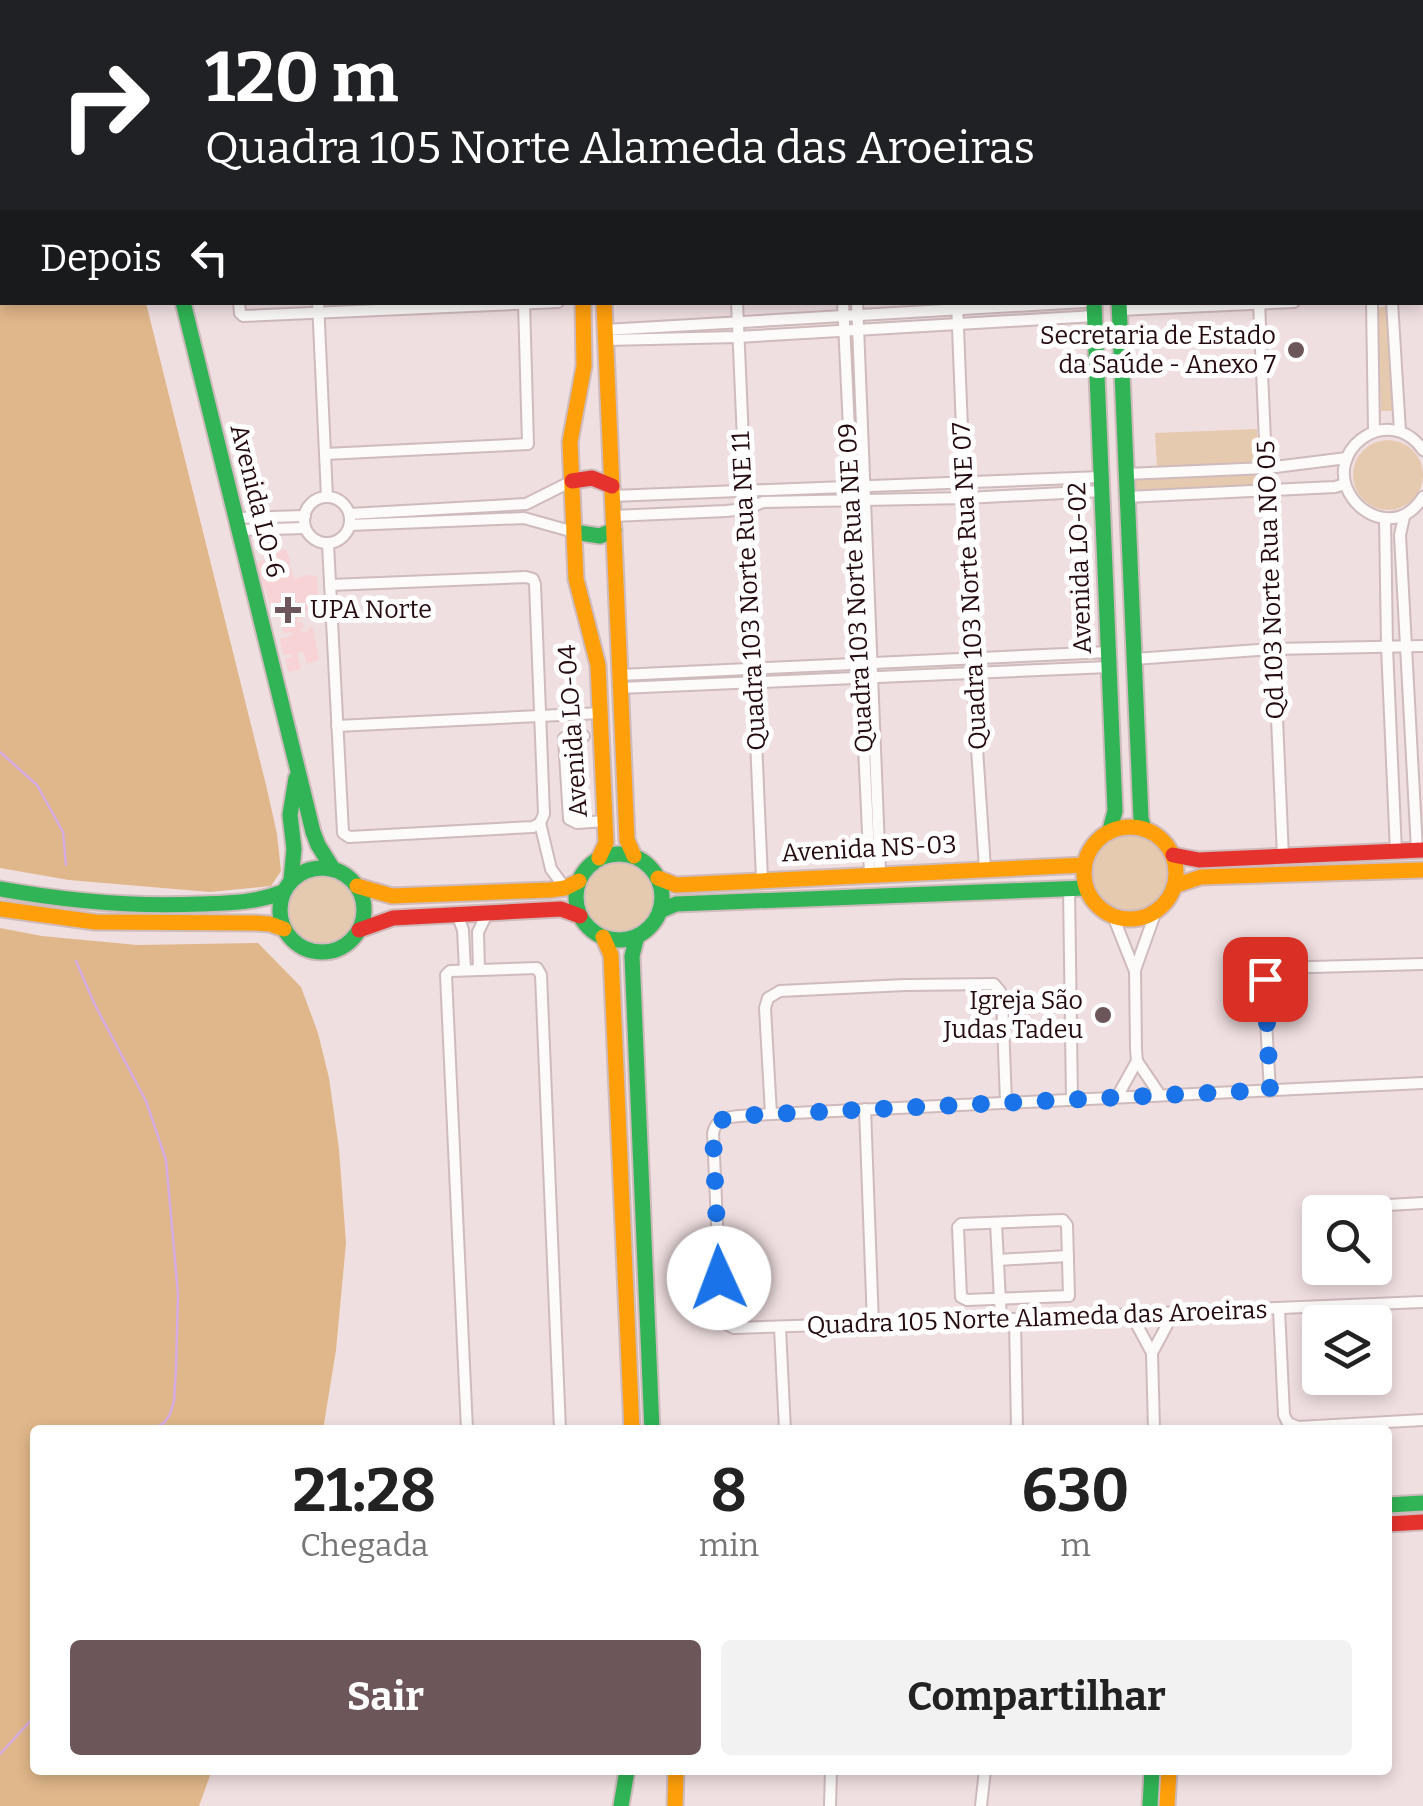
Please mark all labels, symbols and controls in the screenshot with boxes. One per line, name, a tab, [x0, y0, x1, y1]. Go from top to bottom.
text: 120 m	[205, 36, 398, 120]
icon: right	[40, 40, 170, 170]
text: Quadra 105 Norte Alameda das Aroeiras	[205, 121, 1035, 175]
icon: left	[182, 230, 237, 285]
text: Depois	[40, 235, 162, 281]
place label: Secretaria de Estado da Saúde - Anexo 7	[1040, 321, 1276, 380]
marker: Secretaria de Estado da Saúde - Anexo 7	[1285, 339, 1307, 361]
street label: Avenida LO-6	[223, 421, 291, 581]
street label: Quadra 103 Norte Rua NE 07	[946, 421, 994, 751]
street label: Quadra 103 Norte Rua NE 09	[832, 422, 880, 754]
street label: Quadra 103 Norte Rua NE 11	[726, 430, 772, 752]
street label: Qd 103 Norte Rua NO 05	[1251, 440, 1291, 720]
street label: Avenida LO-02	[1062, 482, 1098, 654]
place label: UPA Norte	[310, 595, 432, 625]
marker: UPA Norte	[275, 597, 301, 623]
street label: Avenida LO-04	[552, 643, 594, 818]
street label: Avenida NS-03	[781, 829, 957, 869]
pin	[1223, 937, 1308, 1022]
icon: arrive	[1238, 952, 1293, 1007]
place label: Igreja São Judas Tadeu	[943, 986, 1083, 1045]
marker: Igreja São Judas Tadeu	[1092, 1004, 1114, 1026]
map controls	[1302, 1195, 1392, 1395]
button: search	[1302, 1195, 1392, 1285]
position arrow	[667, 1226, 771, 1330]
street label: Quadra 105 Norte Alameda das Aroeiras	[806, 1295, 1268, 1341]
button: layers	[1302, 1305, 1392, 1395]
text: 21:28	[293, 1455, 436, 1527]
text: 8	[711, 1455, 747, 1527]
text: 630	[1022, 1455, 1129, 1527]
text: Chegada	[300, 1526, 428, 1564]
text: min	[699, 1526, 759, 1564]
text: m	[1060, 1526, 1091, 1564]
button: Sair	[70, 1640, 701, 1755]
button: Compartilhar	[721, 1640, 1352, 1755]

